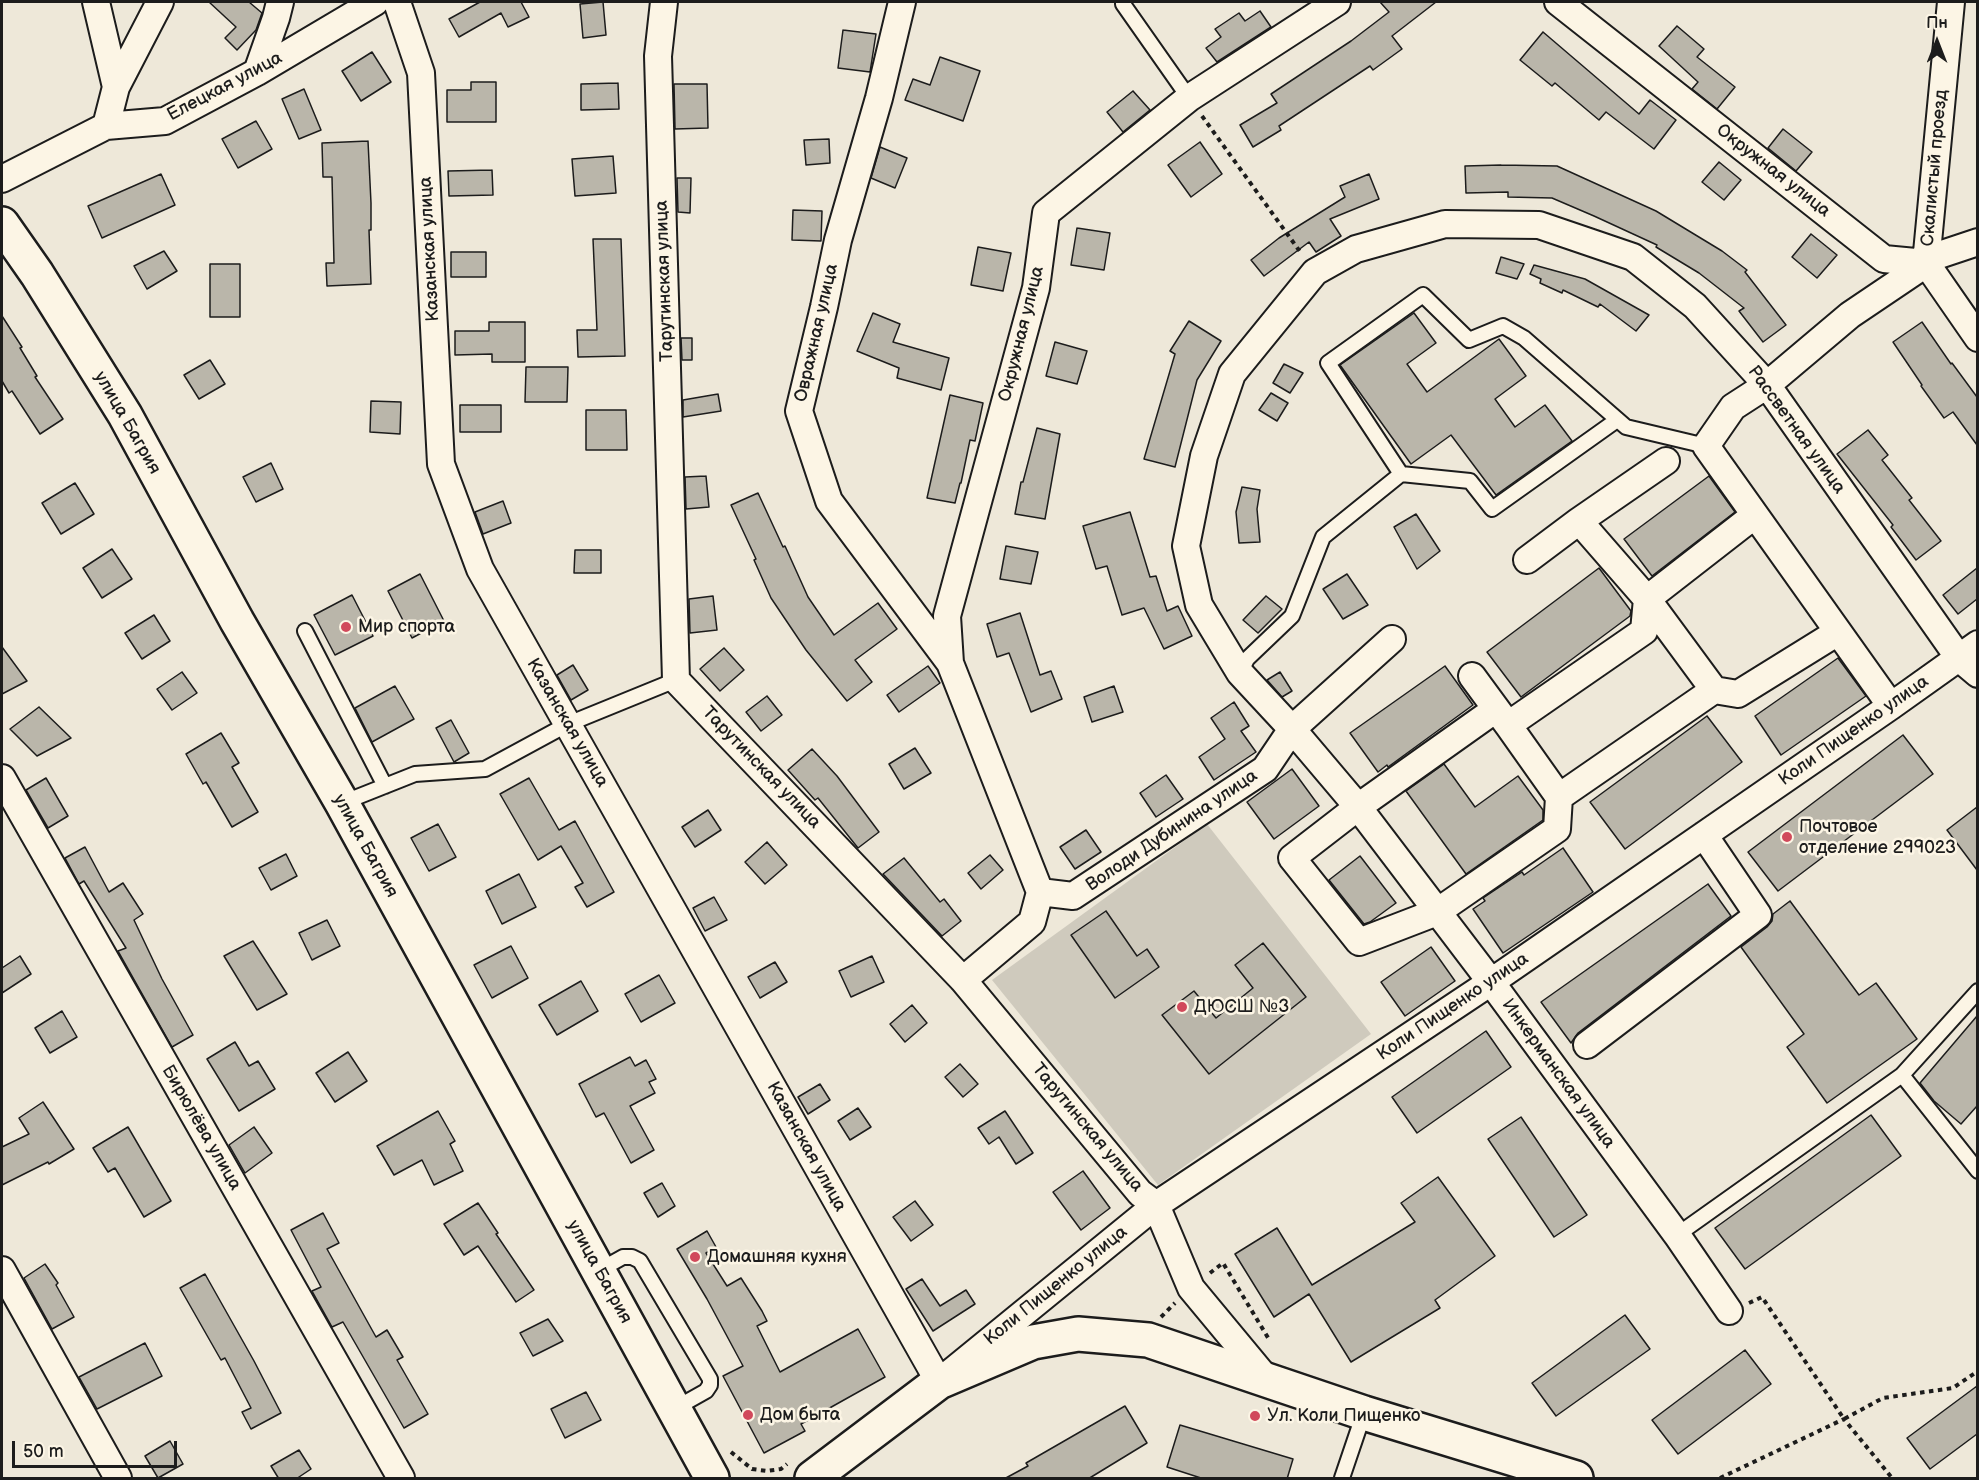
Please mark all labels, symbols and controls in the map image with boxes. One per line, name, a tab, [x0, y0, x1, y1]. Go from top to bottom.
north arrow	[1907, 12, 1967, 72]
text: Пн	[1926, 14, 1948, 33]
street label: Елецкая улица	[164, 48, 286, 126]
street label: Скалистый проезд	[1917, 89, 1953, 247]
street label: Окружная улица	[1712, 120, 1834, 222]
street label: Казанская улица	[415, 176, 445, 322]
street label: Тарутинская улица	[651, 200, 679, 362]
street label: Овражная улица	[791, 262, 843, 404]
street label: Окружная улица	[995, 264, 1049, 404]
street label: Рассветная улица	[1742, 362, 1850, 498]
street label: улица Багрия	[89, 368, 165, 478]
place label: Мир спорта	[358, 616, 455, 638]
marker: Мир спорта	[339, 620, 353, 634]
street label: Казанская улица	[521, 655, 613, 791]
street label: Коли Пищенко улица	[1775, 671, 1933, 791]
street label: Тарутинская улица	[697, 702, 825, 834]
street label: Володи Дубинина улица	[1082, 765, 1262, 897]
street label: улица Багрия	[328, 790, 402, 902]
place label: Почтовое отделение 299023	[1799, 816, 1956, 858]
marker: Почтовое отделение 299023	[1780, 830, 1794, 844]
street label: Коли Пищенко улица	[1373, 948, 1533, 1066]
street label: Инкерманская улица	[1497, 995, 1619, 1153]
place label: ДЮСШ №3	[1194, 996, 1289, 1018]
marker: ДЮСШ №3	[1175, 1000, 1189, 1014]
street label: Тарутинская улица	[1027, 1059, 1147, 1197]
street label: Бирюлёва улица	[156, 1062, 246, 1194]
street label: Казанская улица	[761, 1078, 851, 1216]
street label: улица Багрия	[562, 1216, 636, 1328]
street label: Коли Пищенко улица	[980, 1222, 1132, 1350]
place label: Домашняя кухня	[707, 1246, 847, 1268]
marker: Домашняя кухня	[688, 1250, 702, 1264]
place label: Дом быта	[760, 1404, 840, 1426]
place label: Ул. Коли Пищенко	[1267, 1405, 1420, 1427]
marker: Дом быта	[741, 1408, 755, 1422]
marker: Ул. Коли Пищенко	[1248, 1409, 1262, 1423]
scale bar	[15, 1429, 180, 1467]
text: 50 m	[23, 1441, 64, 1462]

